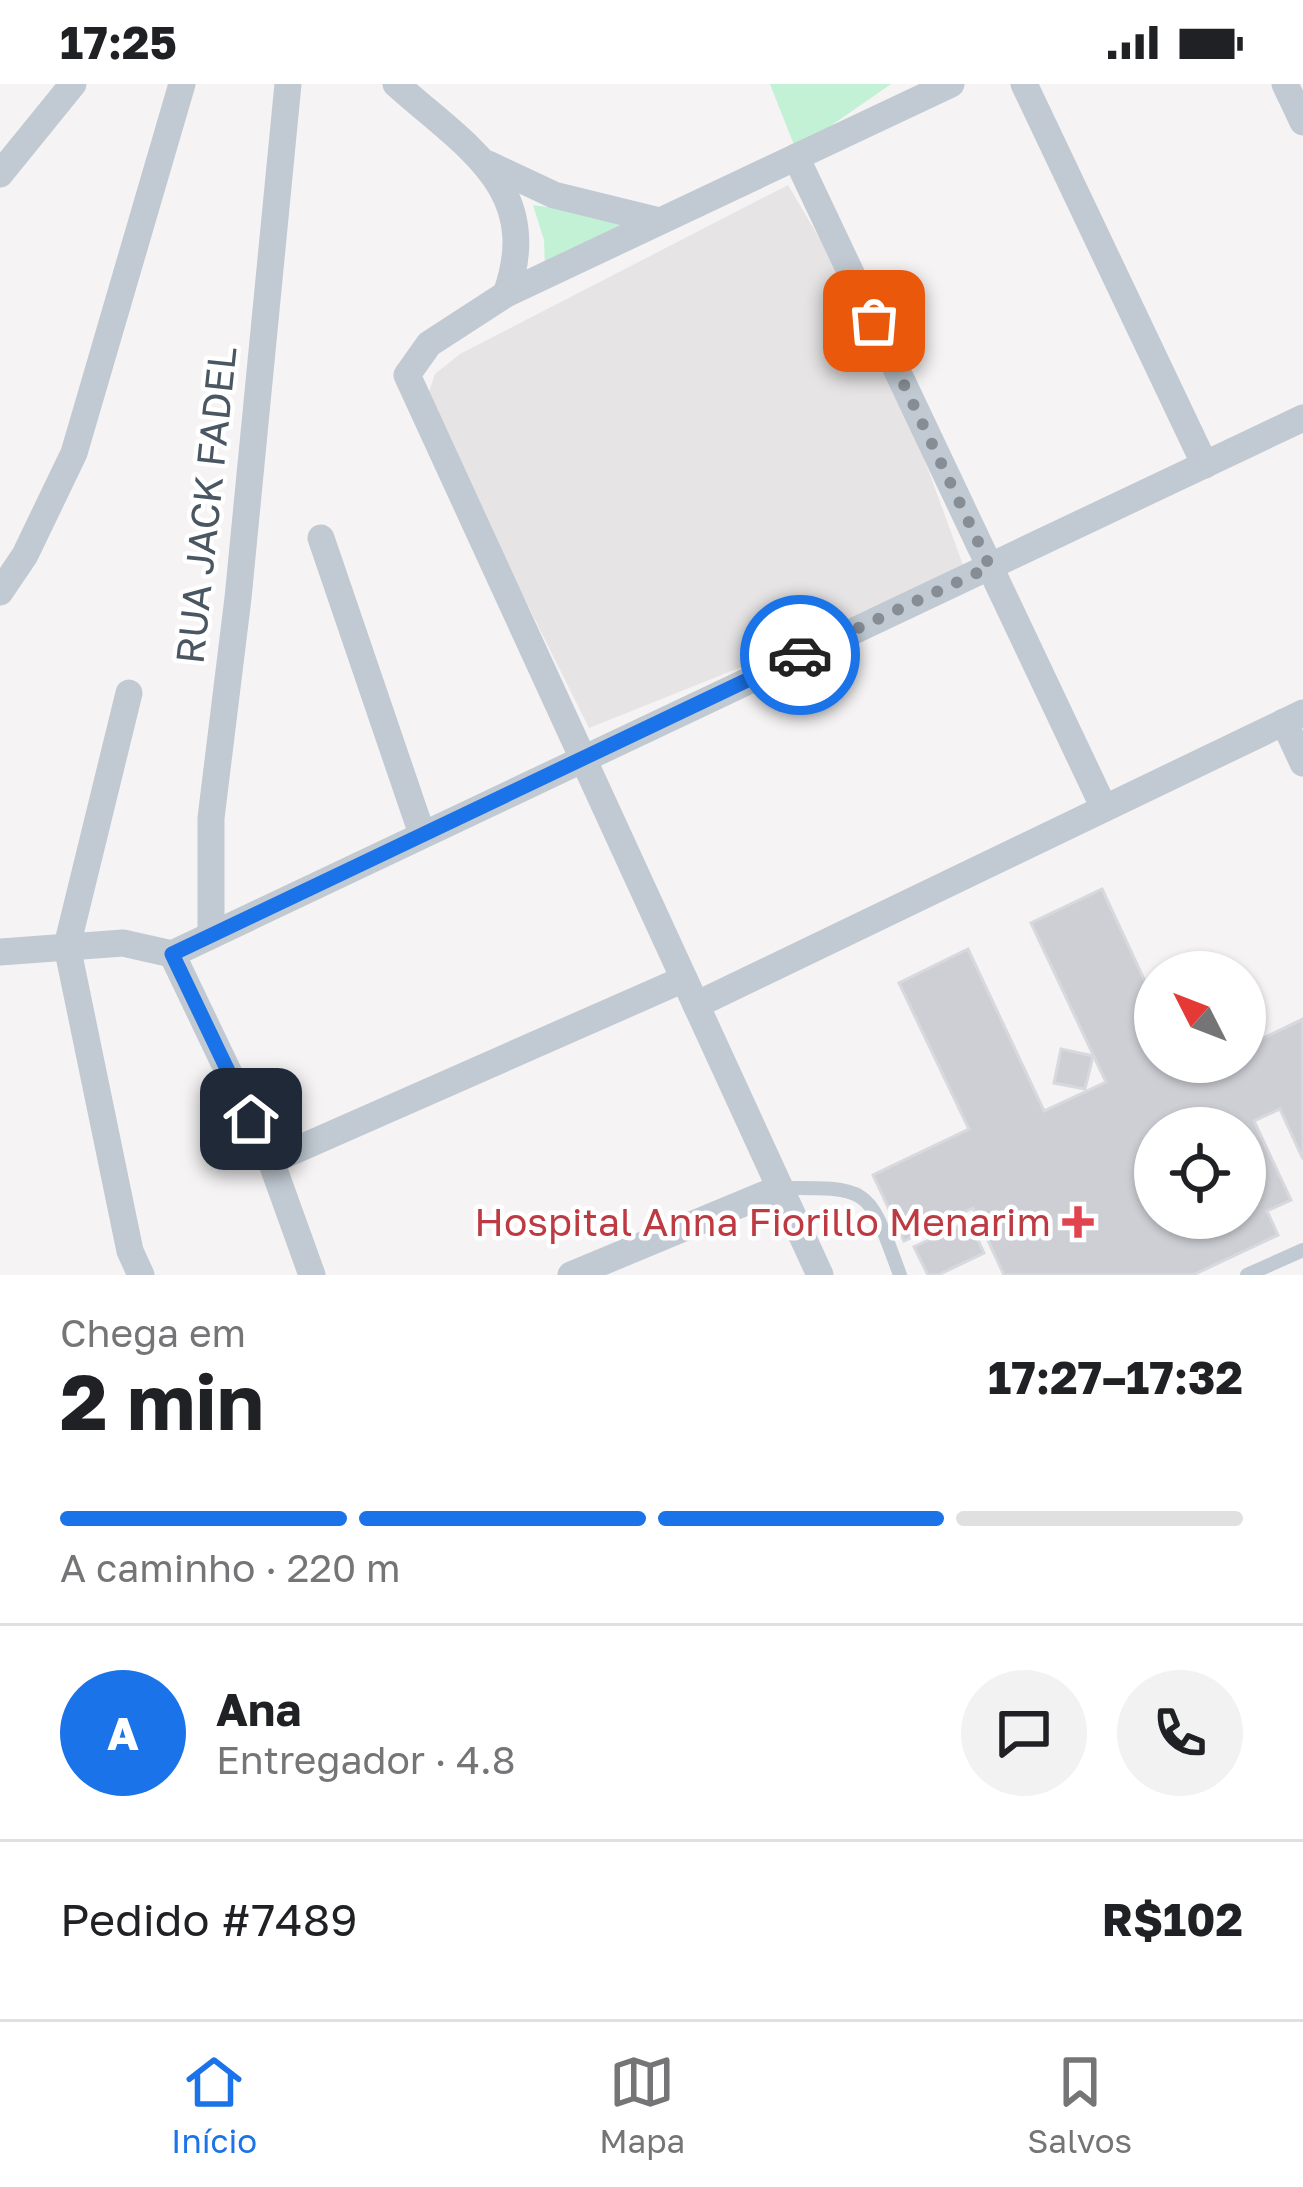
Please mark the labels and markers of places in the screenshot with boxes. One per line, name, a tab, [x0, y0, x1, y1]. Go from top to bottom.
pin	[823, 270, 925, 372]
pin	[200, 1068, 302, 1170]
place label: Hospital Anna Fiorillo Menarim	[474, 1198, 1051, 1245]
marker: Hospital Anna Fiorillo Menarim	[1062, 1206, 1094, 1238]

